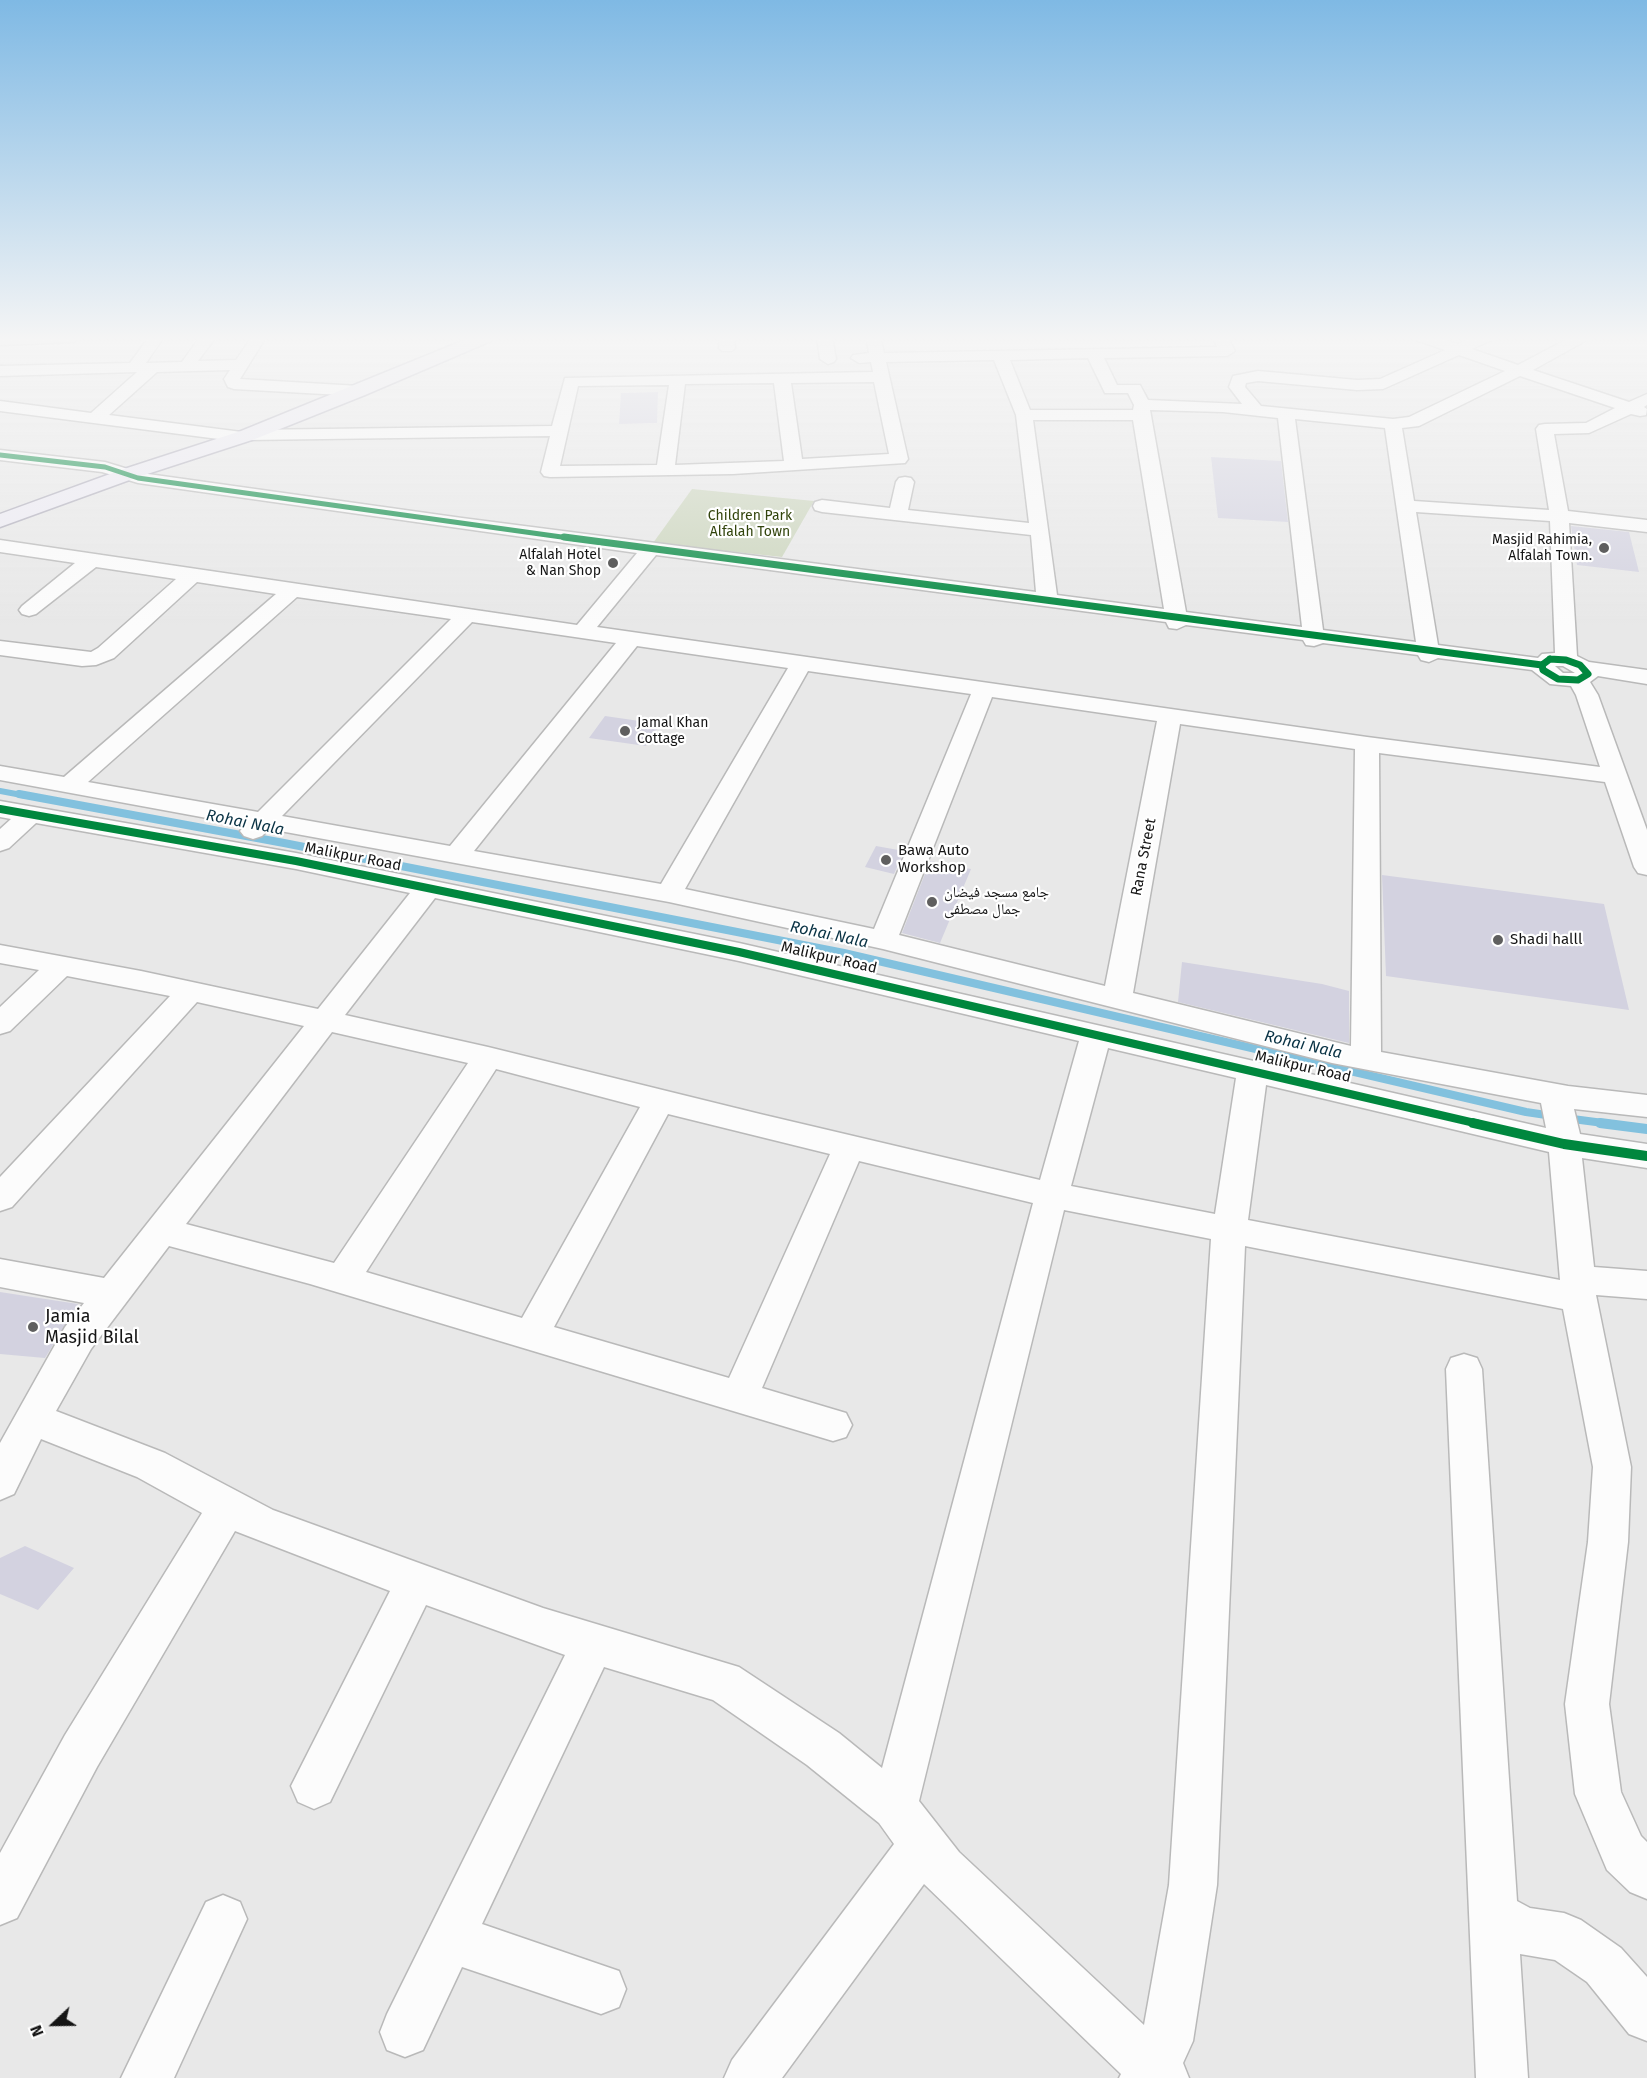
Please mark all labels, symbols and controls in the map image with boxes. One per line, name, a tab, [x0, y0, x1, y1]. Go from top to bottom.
park label: Children Park Alfalah Town	[708, 508, 792, 540]
place label: Masjid Rahimia, Alfalah Town.	[1492, 532, 1592, 564]
marker: Masjid Rahimia, Alfalah Town.	[1597, 541, 1611, 555]
place label: Alfalah Hotel & Nan Shop	[519, 547, 601, 580]
marker: Alfalah Hotel & Nan Shop	[606, 556, 620, 570]
place label: Jamal Khan Cottage	[637, 715, 708, 748]
marker: Jamal Khan Cottage	[618, 724, 632, 738]
water label: Rohai Nala	[204, 806, 286, 840]
street label: Rana Street	[1128, 817, 1160, 897]
street label: Malikpur Road	[303, 839, 403, 875]
place label: Bawa Auto Workshop	[898, 842, 969, 877]
marker: Bawa Auto Workshop	[879, 853, 893, 867]
place label: جامع مسجد فیضان جمال مصطفی	[944, 884, 1049, 919]
marker: جامع مسجد فیضان جمال مصطفی	[925, 895, 939, 909]
water label: Rohai Nala	[788, 917, 870, 953]
place label: Shadi halll	[1510, 931, 1582, 949]
marker: Shadi halll	[1491, 933, 1505, 947]
street label: Malikpur Road	[779, 938, 879, 978]
water label: Rohai Nala	[1262, 1027, 1344, 1063]
street label: Malikpur Road	[1253, 1047, 1353, 1087]
place label: Jamia Masjid Bilal	[45, 1306, 139, 1348]
marker: Jamia Masjid Bilal	[26, 1320, 40, 1334]
north arrow	[24, 1994, 84, 2054]
text: N	[26, 2022, 48, 2039]

